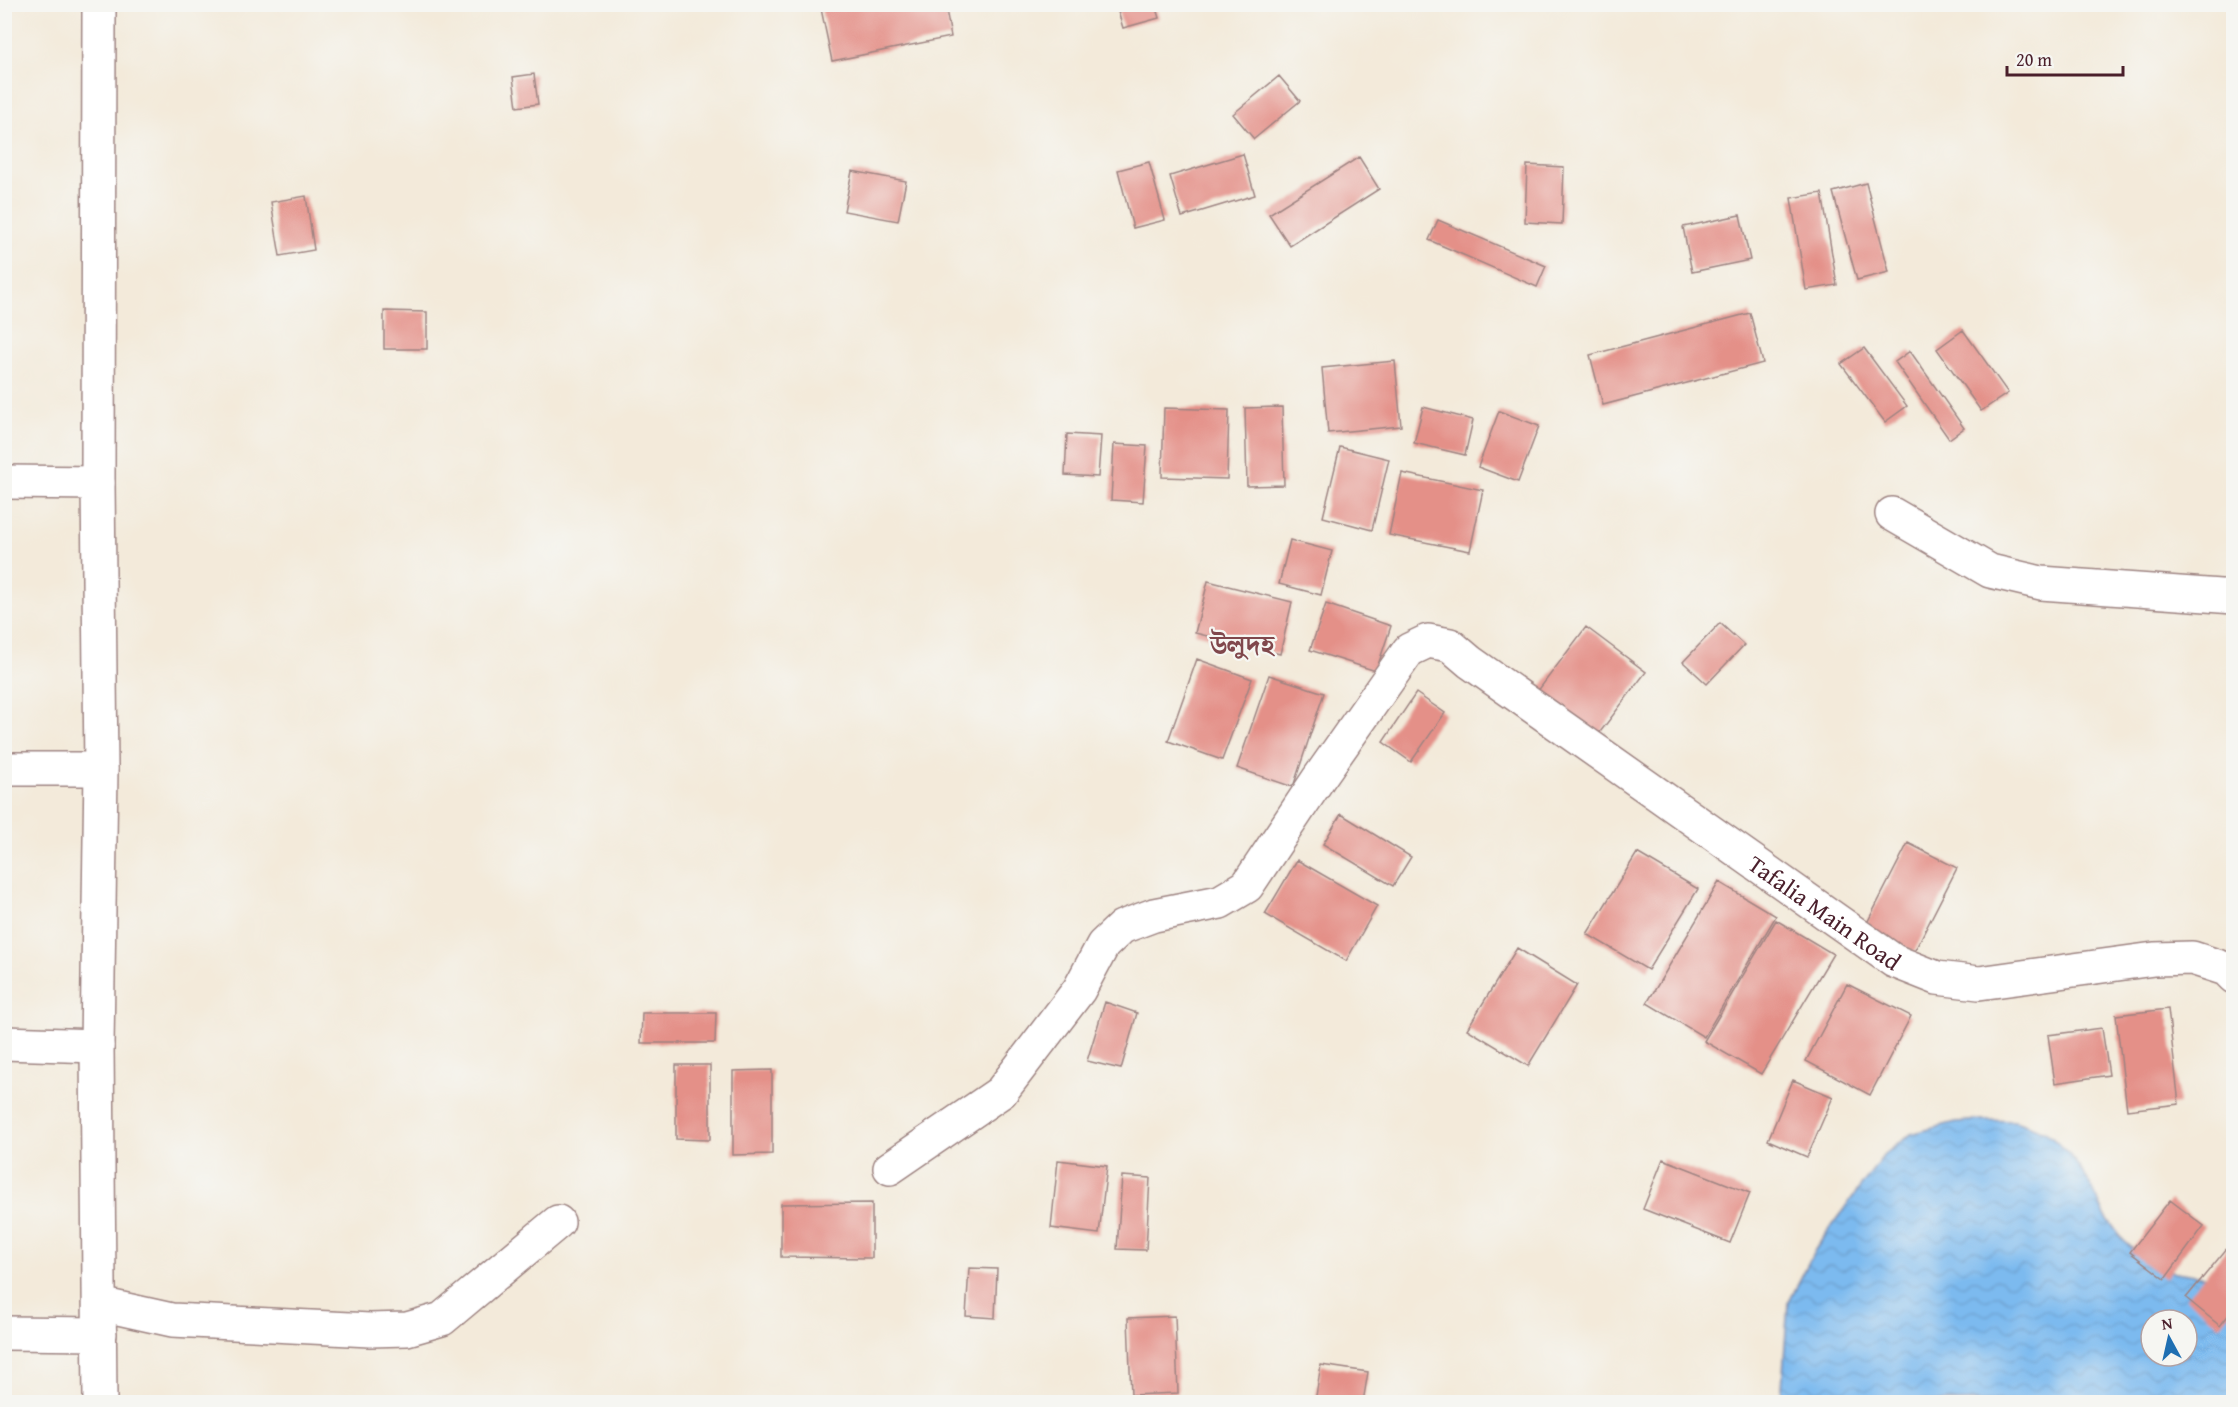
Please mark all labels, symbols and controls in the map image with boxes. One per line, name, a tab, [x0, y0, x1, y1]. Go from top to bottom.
scale bar	[2007, 39, 2122, 77]
text: 20 m	[2016, 46, 2052, 73]
district label: উলুদহ	[1209, 624, 1275, 664]
street label: Tafalia Main Road	[1741, 846, 1909, 978]
north arrow	[2139, 1308, 2199, 1368]
text: N	[2160, 1310, 2174, 1336]

